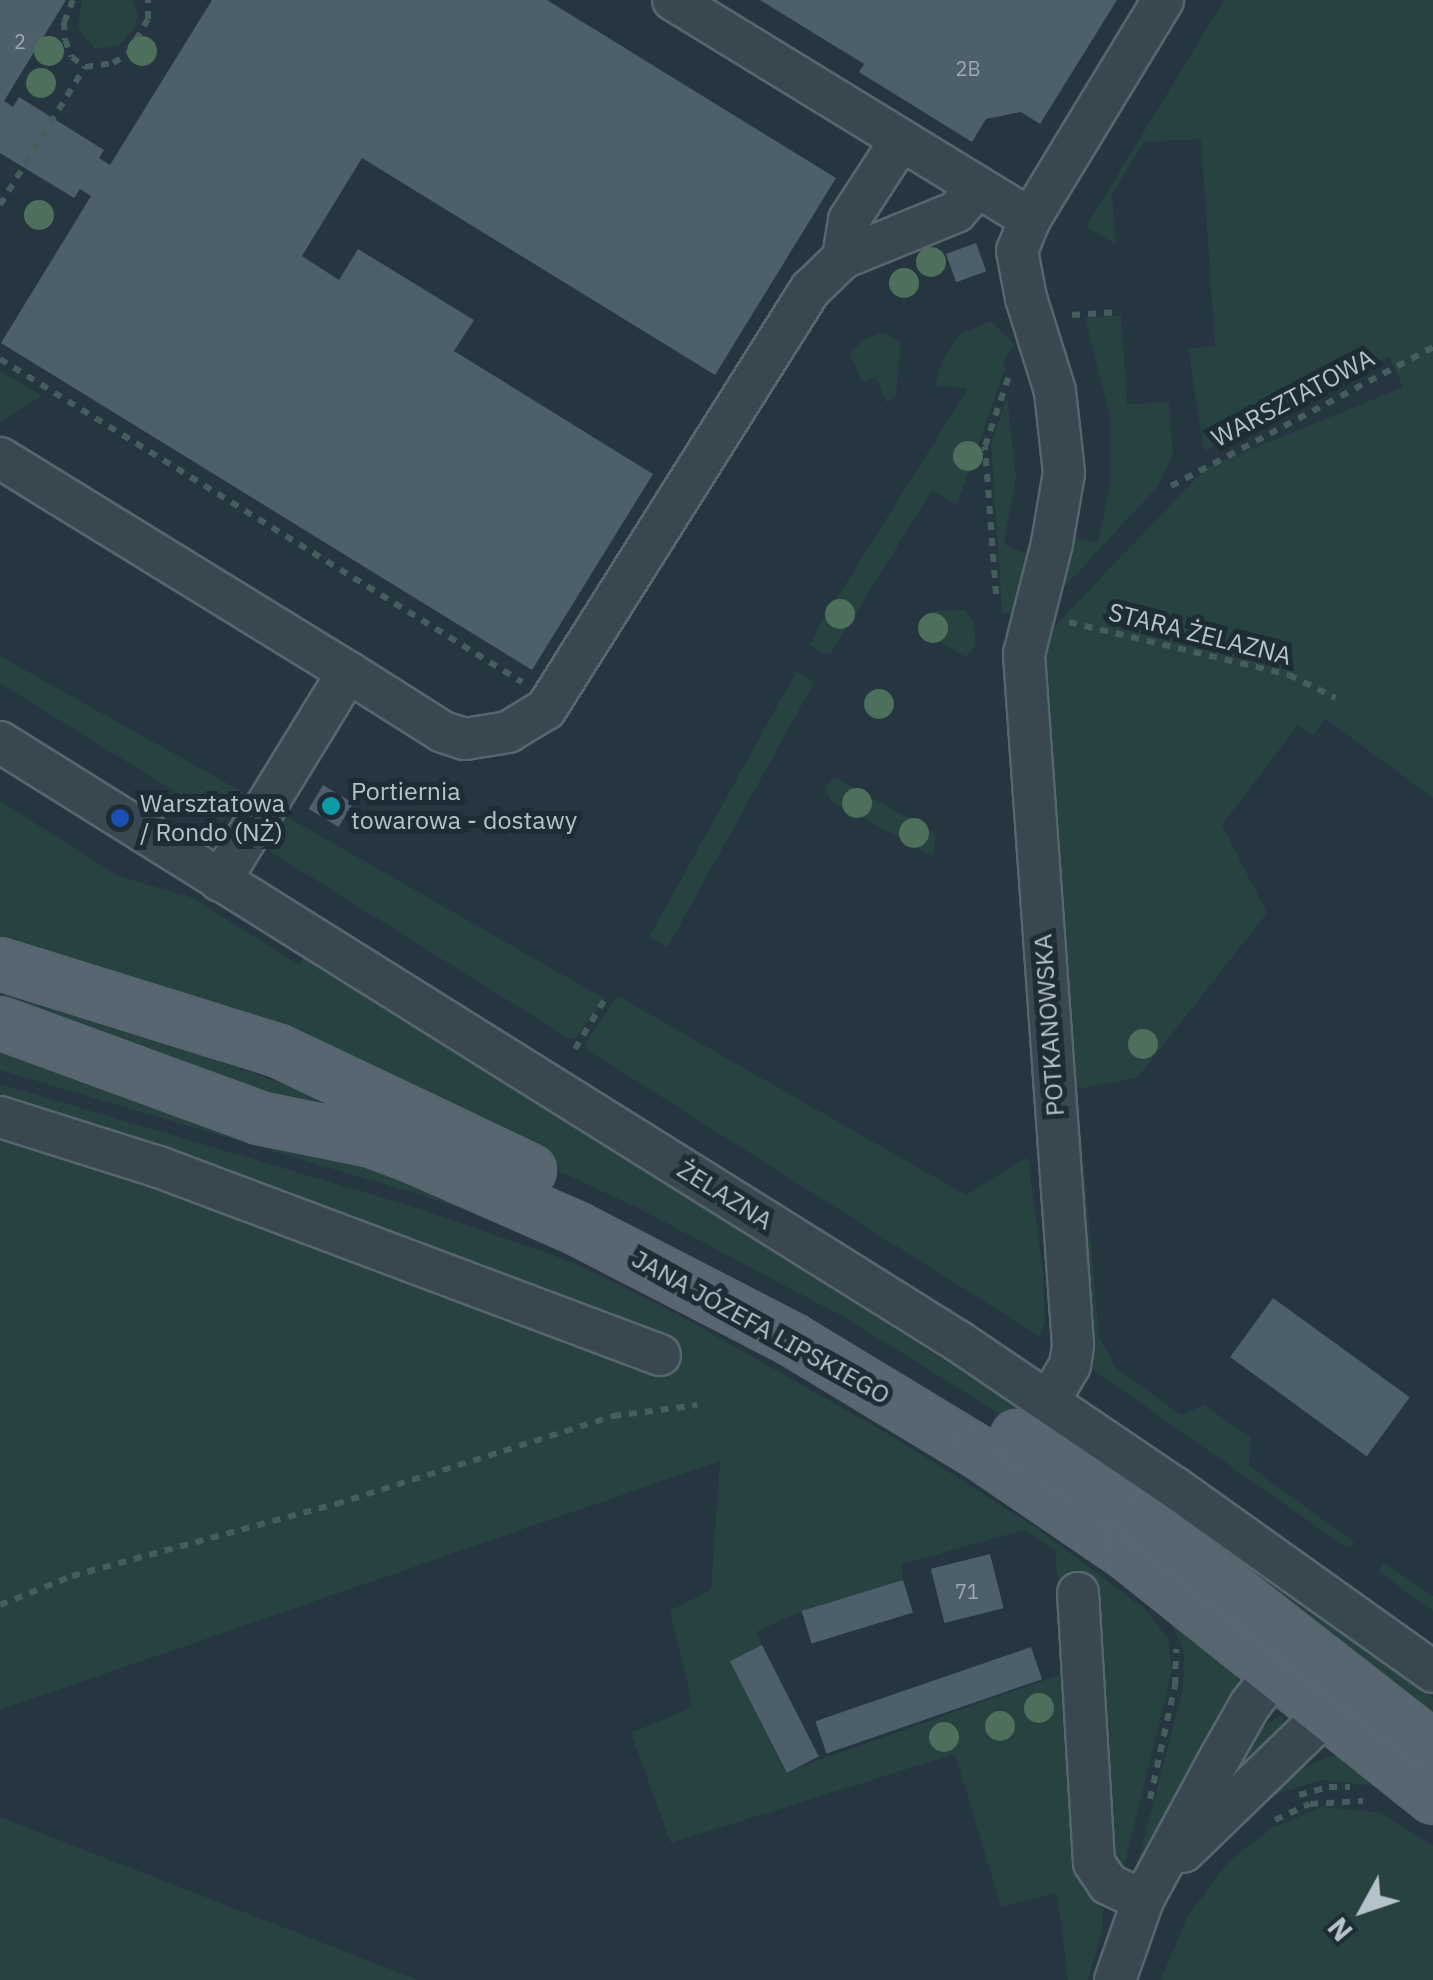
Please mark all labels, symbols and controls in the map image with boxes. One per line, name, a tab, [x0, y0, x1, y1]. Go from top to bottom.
house number: 2	[14, 29, 26, 53]
house number: 2B	[955, 56, 981, 80]
street label: WARSZTATOWA	[1206, 343, 1380, 453]
street label: STARA ŻELAZNA	[1106, 597, 1294, 671]
place label: Portiernia towarowa - dostawy	[351, 777, 577, 836]
place label: Warsztatowa / Rondo (NŻ)	[140, 789, 285, 848]
marker: Portiernia towarowa - dostawy	[320, 795, 342, 817]
marker: Warsztatowa / Rondo (NŻ)	[109, 807, 131, 829]
street label: POTKANOWSKA	[1028, 933, 1070, 1117]
street label: ŻELAZNA	[672, 1154, 778, 1236]
street label: JANA JÓZEFA LIPSKIEGO	[627, 1244, 895, 1410]
house number: 71	[955, 1579, 979, 1603]
north arrow	[1313, 1860, 1413, 1960]
text: N	[1319, 1910, 1360, 1949]

